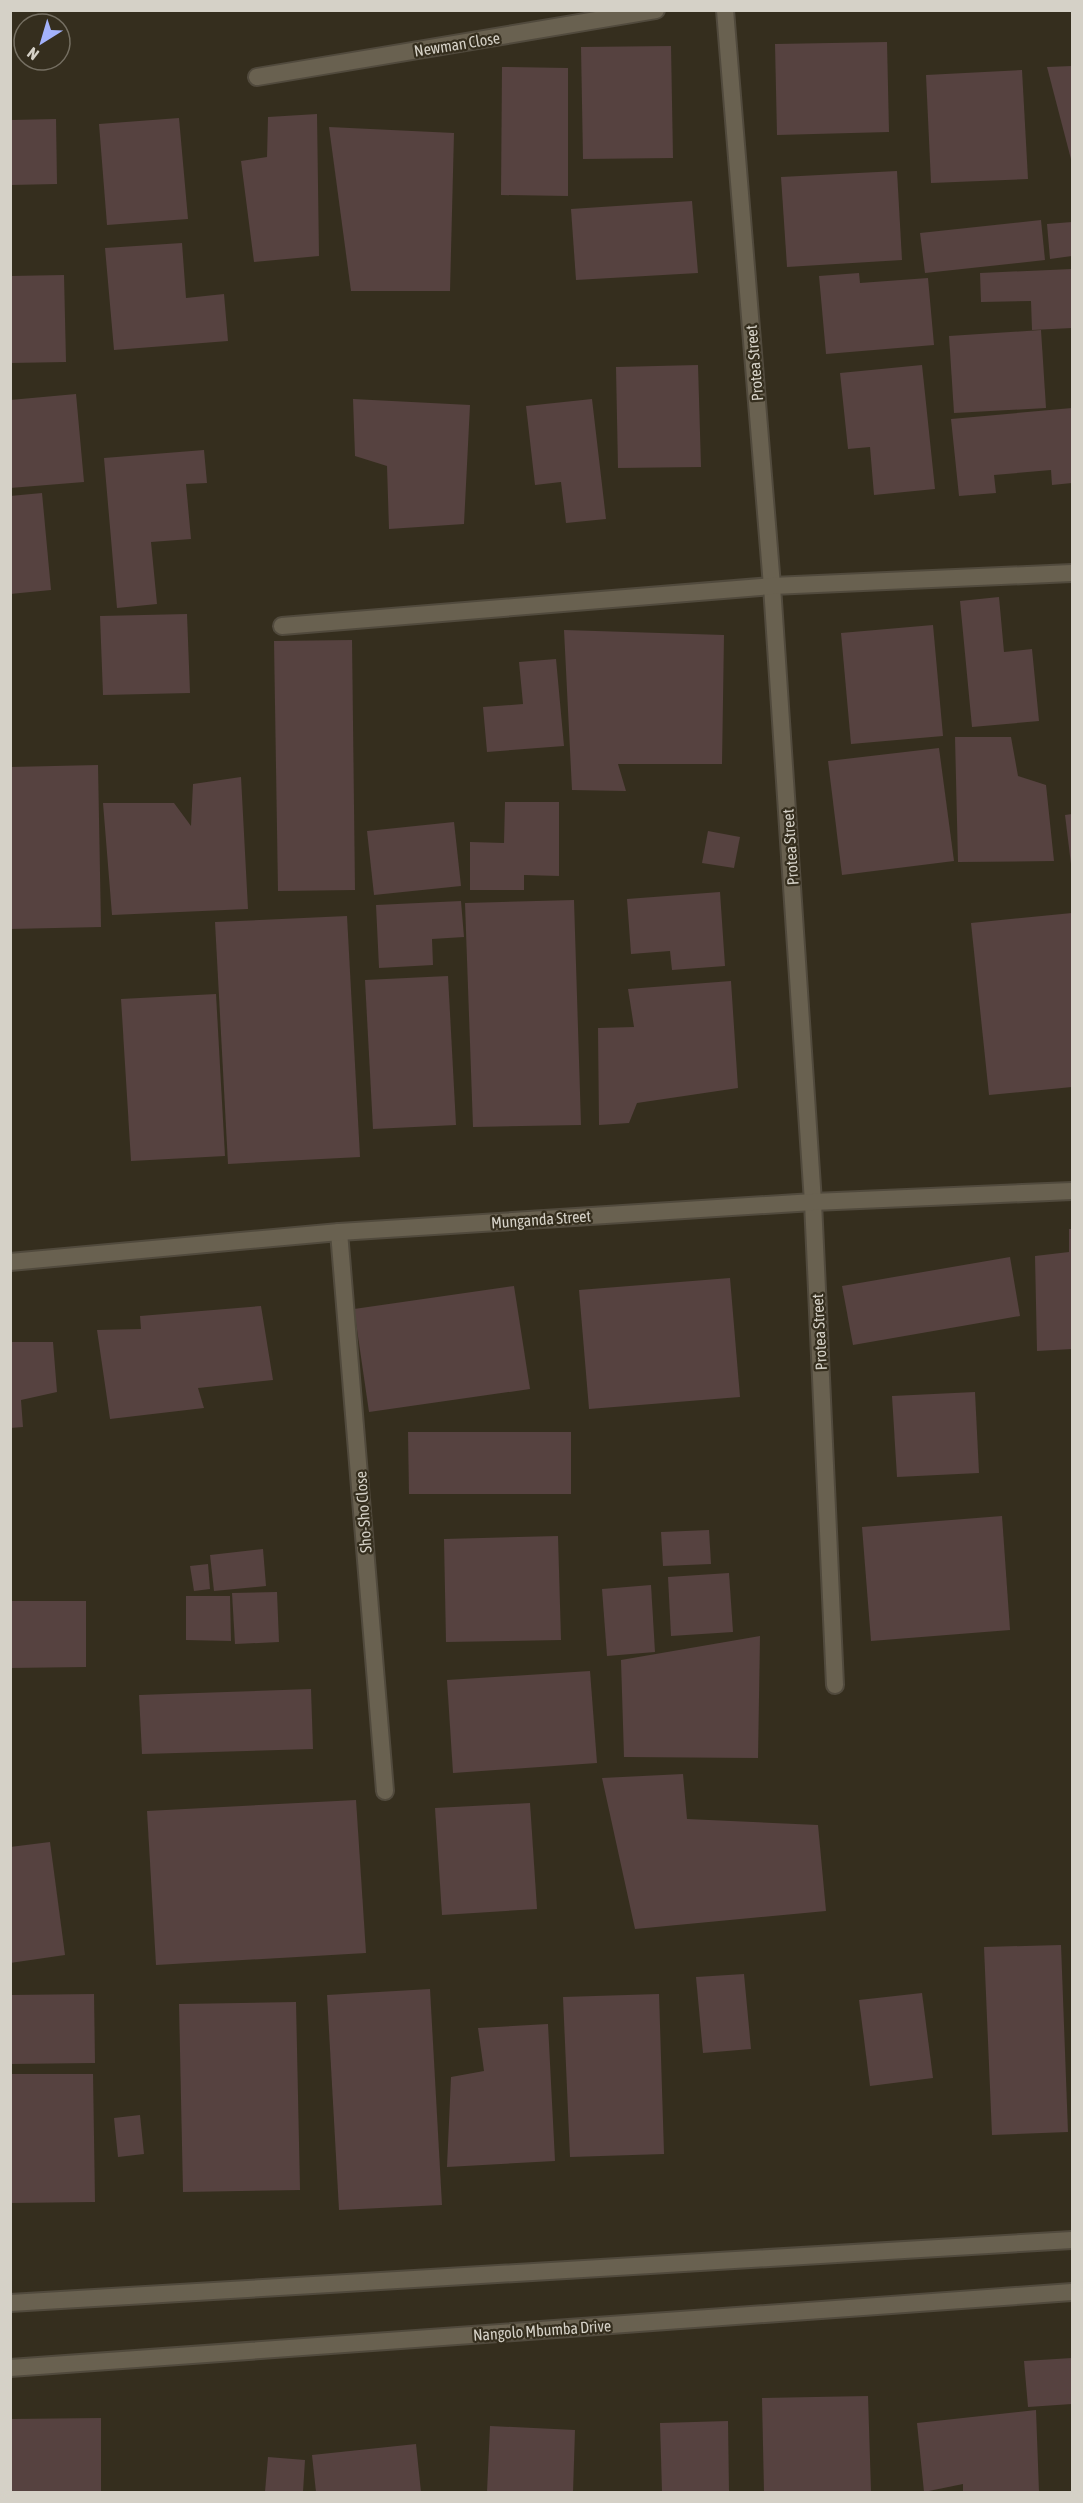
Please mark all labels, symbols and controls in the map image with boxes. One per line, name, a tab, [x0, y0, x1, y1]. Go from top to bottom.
north arrow	[12, 12, 72, 72]
street label: Newman Close	[413, 28, 501, 60]
text: N	[24, 44, 42, 64]
street label: Protea Street	[742, 324, 766, 402]
street label: Protea Street	[778, 808, 802, 886]
street label: Munganda Street	[490, 1206, 592, 1232]
street label: Protea Street	[808, 1293, 830, 1371]
street label: Sho-Sho Close	[351, 1471, 375, 1553]
street label: Nangolo Mbumba Drive	[472, 2316, 612, 2345]

